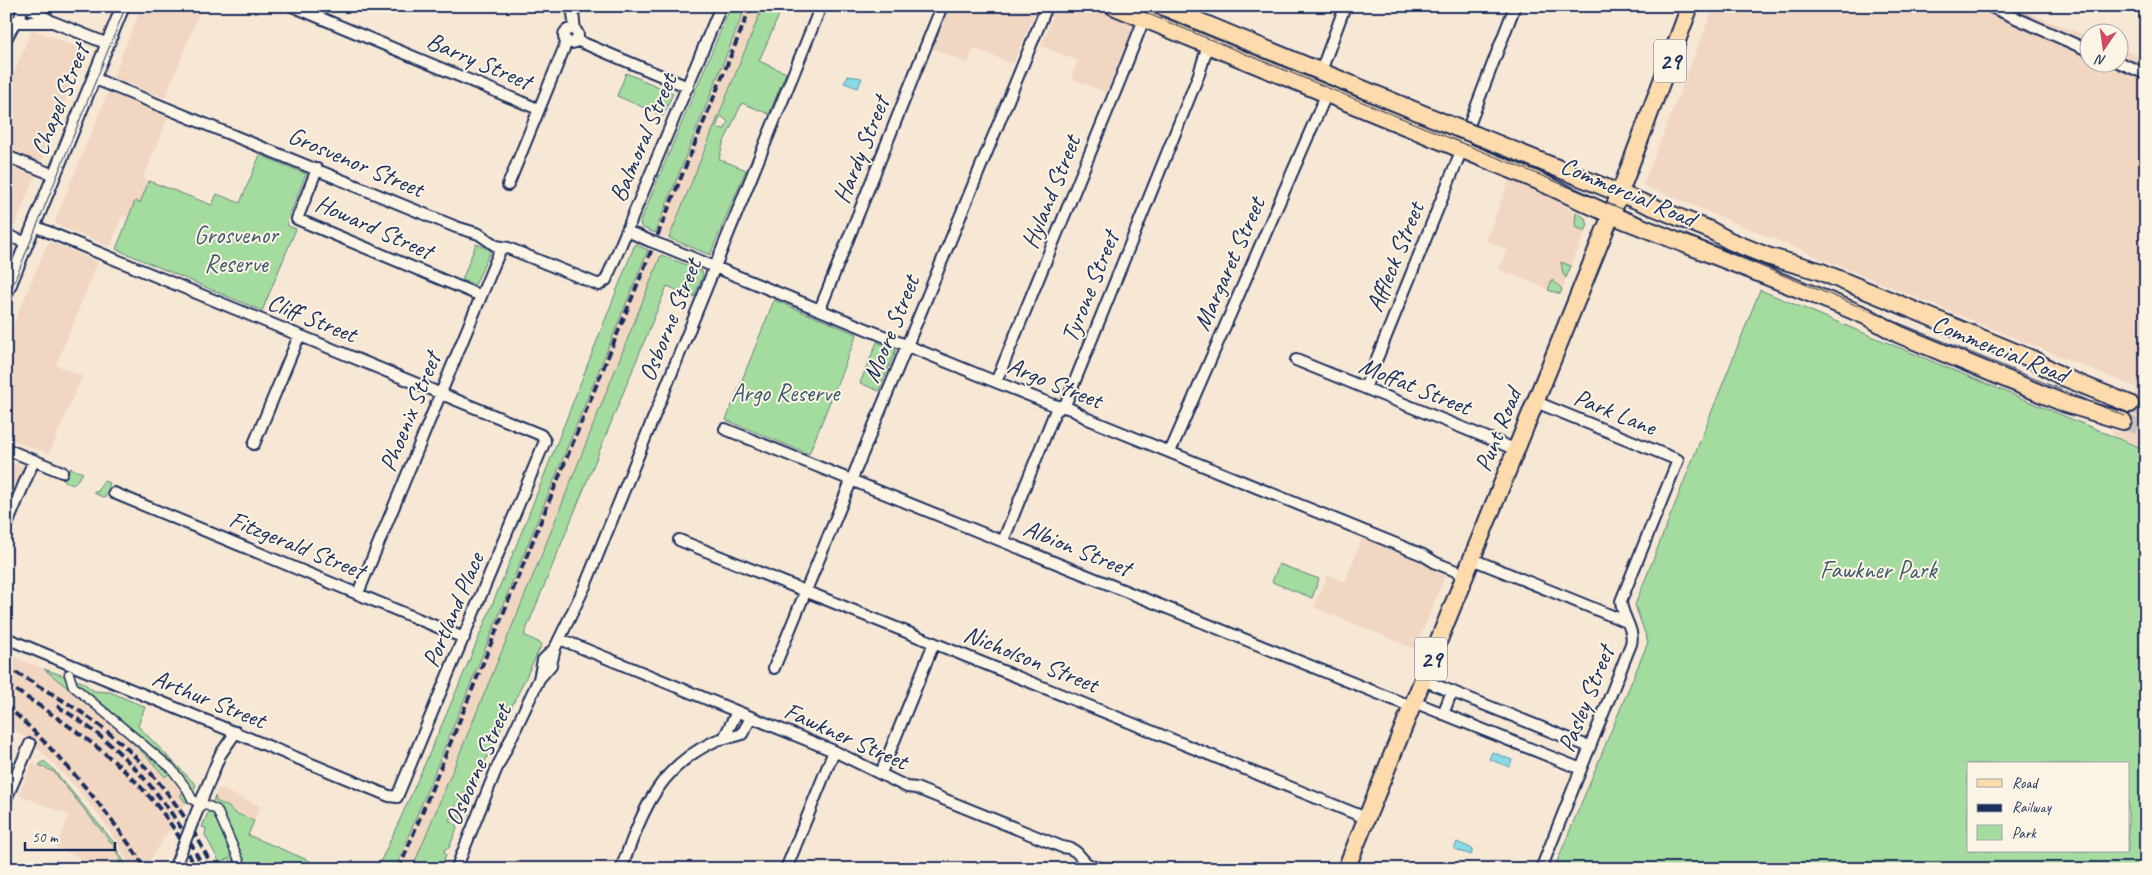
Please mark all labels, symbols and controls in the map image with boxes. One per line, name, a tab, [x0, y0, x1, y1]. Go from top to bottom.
north arrow	[2080, 22, 2130, 72]
street label: Barry Street	[422, 25, 540, 99]
street label: Chapel Street	[23, 36, 98, 160]
road number: 29	[1654, 40, 1686, 82]
text: N	[2093, 50, 2107, 69]
street label: Balmoral Street	[602, 67, 685, 207]
street label: Hardy Street	[825, 88, 898, 208]
street label: Grosvenor Street	[283, 119, 431, 206]
street label: Hyland Street	[1014, 128, 1089, 253]
street label: Commercial Road	[1556, 149, 1703, 236]
street label: Howard Street	[310, 187, 441, 269]
street label: Margaret Street	[1185, 190, 1274, 335]
street label: Affleck Street	[1359, 195, 1432, 317]
park label: Grosvenor Reserve	[194, 219, 280, 280]
street label: Tyrone Street	[1053, 224, 1128, 347]
street label: Osborne Street	[631, 252, 710, 386]
street label: Moore Street	[855, 268, 928, 387]
street label: Cliff Street	[263, 286, 364, 351]
street label: Commercial Road	[1927, 307, 2076, 392]
street label: Phoenix Street	[372, 344, 450, 476]
street label: Moffat Street	[1354, 349, 1478, 424]
street label: Argo Street	[1003, 350, 1109, 417]
park label: Argo Reserve	[731, 377, 841, 409]
street label: Punt Road	[1467, 381, 1530, 476]
street label: Park Lane	[1569, 381, 1662, 444]
street label: Fitzgerald Street	[225, 503, 373, 588]
street label: Albion Street	[1019, 512, 1139, 585]
street label: Portland Place	[415, 546, 492, 672]
park label: Fawkner Park	[1820, 554, 1938, 586]
street label: Nicholson Street	[959, 618, 1105, 701]
road number: 29	[1415, 638, 1447, 681]
street label: Pasley Street	[1550, 638, 1623, 757]
street label: Arthur Street	[148, 662, 273, 737]
street label: Fawkner Street	[779, 695, 915, 779]
street label: Osborne Street	[437, 697, 520, 831]
legend	[1967, 762, 2130, 852]
text: Road	[2012, 774, 2039, 793]
text: Railway	[2012, 798, 2053, 817]
scale bar	[25, 820, 115, 852]
text: Park	[2012, 824, 2037, 843]
text: 50 m	[32, 828, 59, 847]

